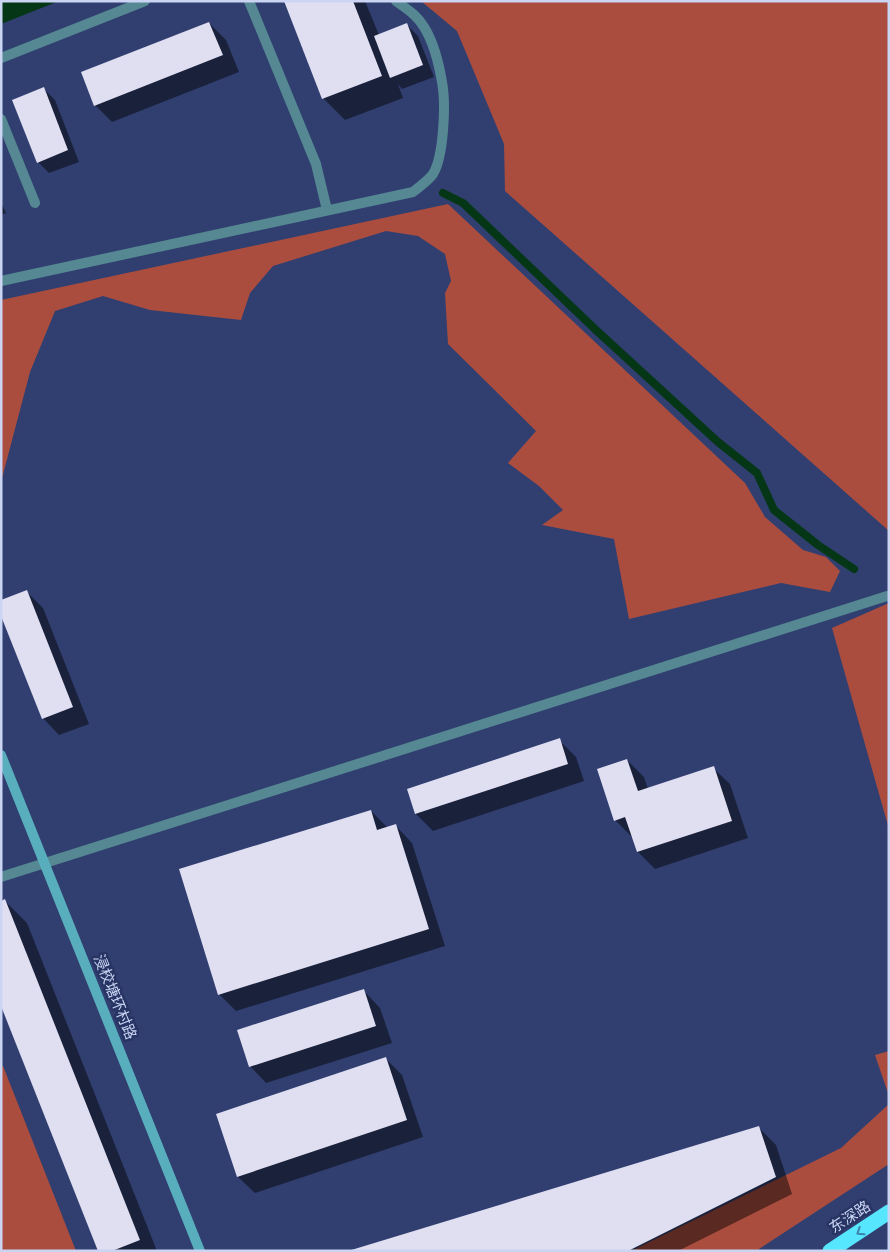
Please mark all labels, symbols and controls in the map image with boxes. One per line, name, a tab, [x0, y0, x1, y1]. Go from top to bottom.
street label: 浸校塘环村路	[91, 952, 140, 1042]
street label: 东深路	[827, 1198, 873, 1236]
one-way arrow	[856, 1226, 865, 1235]

